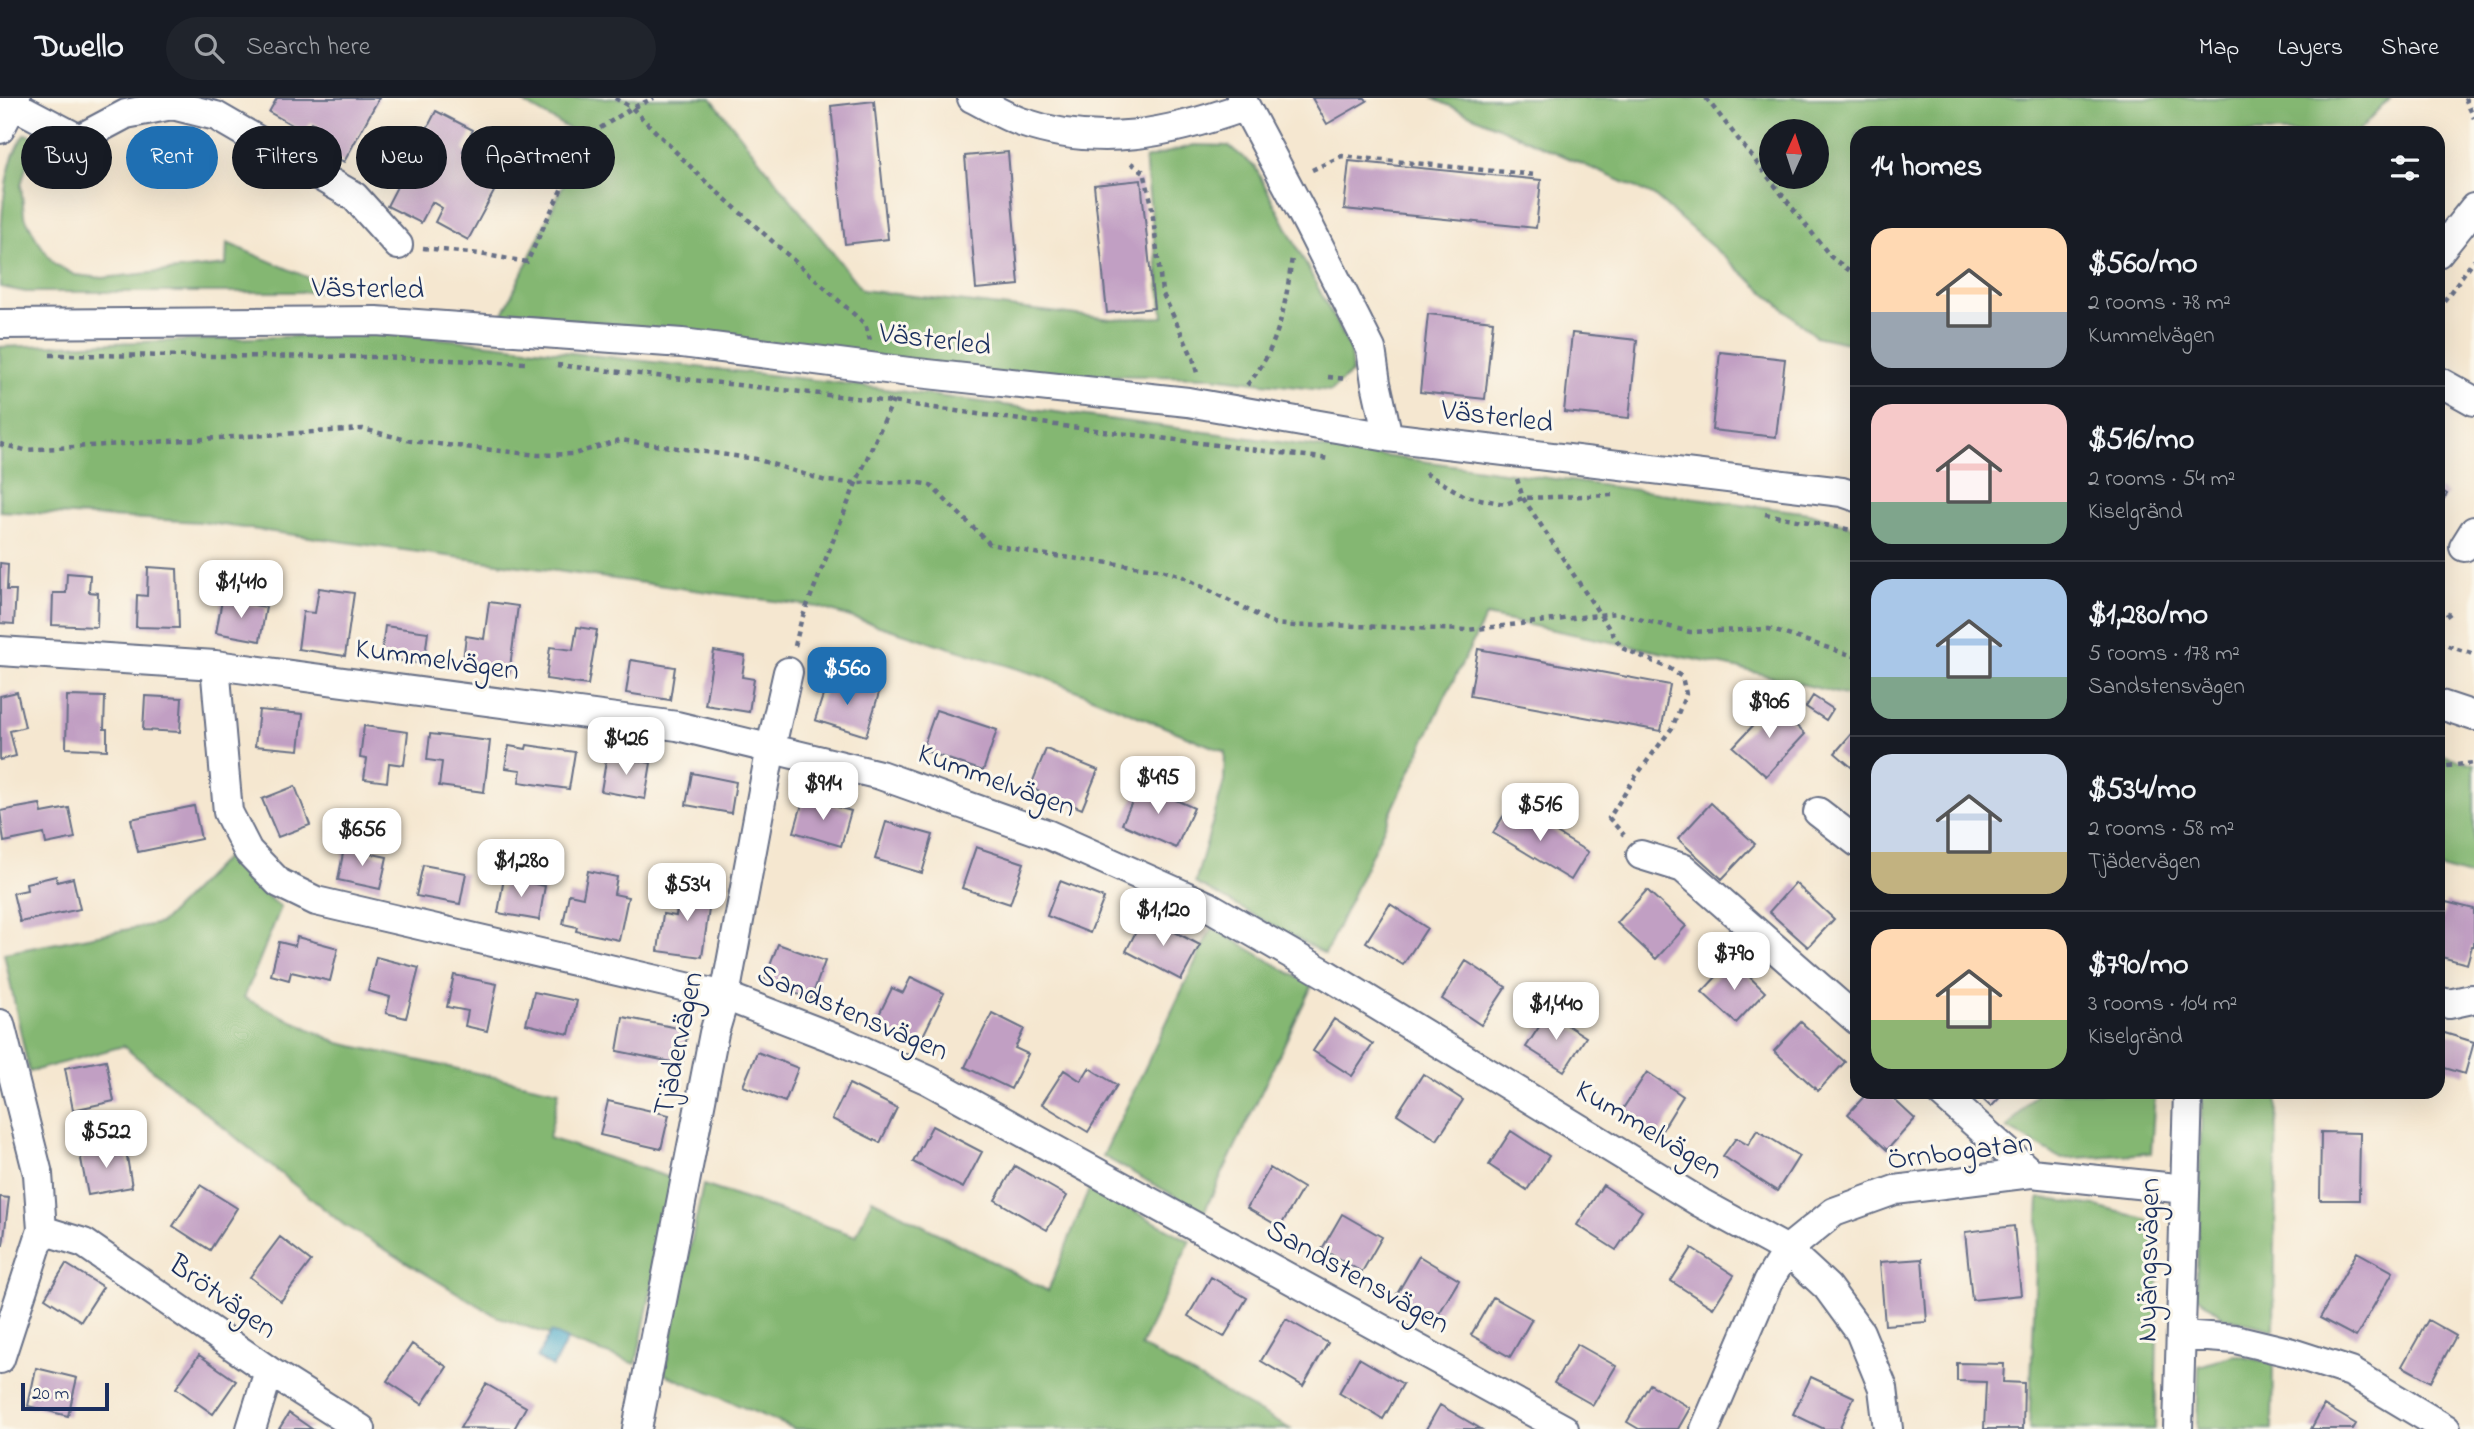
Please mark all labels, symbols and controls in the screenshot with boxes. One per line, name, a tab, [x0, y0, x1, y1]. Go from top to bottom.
search box	[166, 17, 656, 80]
text: Dwello	[35, 24, 124, 72]
icon: search	[190, 29, 228, 67]
text: Search here	[246, 29, 370, 67]
text: Map	[2199, 31, 2239, 66]
text: Layers	[2277, 31, 2343, 66]
text: Share	[2381, 31, 2439, 66]
north arrow	[1759, 119, 1829, 189]
map controls	[1759, 119, 1829, 189]
chip: Buy	[21, 126, 112, 189]
chip: Rent	[126, 126, 218, 189]
chip: Filters	[232, 126, 342, 189]
chip: New	[356, 126, 447, 189]
chip: Apartment	[461, 126, 615, 189]
text: 14 homes	[1871, 146, 1982, 190]
icon: filters	[2386, 149, 2424, 187]
text: $560/mo	[2088, 243, 2198, 287]
icon: home	[1927, 256, 2011, 340]
street label: Västerled	[310, 267, 425, 313]
text: 2 rooms · 78 m²	[2088, 287, 2231, 320]
street label: Västerled	[875, 312, 994, 370]
text: Kummelvägen	[2088, 320, 2215, 353]
street label: Västerled	[1437, 389, 1556, 447]
text: $516/mo	[2088, 419, 2194, 463]
icon: home	[1927, 432, 2011, 516]
text: 2 rooms · 54 m²	[2088, 463, 2235, 496]
text: Kiselgränd	[2088, 496, 2183, 529]
pin: $1,410	[184, 560, 298, 620]
text: $1,410	[215, 566, 267, 599]
text: $1,280/mo	[2088, 594, 2208, 638]
icon: home	[1927, 607, 2011, 691]
street label: Kummelvägen	[352, 628, 522, 694]
text: 5 rooms · 178 m²	[2088, 638, 2240, 671]
pin: $560	[806, 648, 888, 707]
text: $560	[823, 653, 871, 686]
text: Sandstensvägen	[2088, 671, 2245, 704]
pin: $906	[1728, 680, 1810, 740]
text: $906	[1749, 686, 1789, 719]
pin: $426	[585, 718, 667, 777]
text: $426	[604, 723, 648, 756]
street label: Kummelvägen	[911, 733, 1081, 831]
pin: $495	[1117, 756, 1199, 816]
pin: $914	[782, 762, 864, 822]
text: $495	[1136, 762, 1180, 795]
text: $914	[804, 768, 842, 801]
text: $534/mo	[2088, 769, 2196, 813]
icon: home	[1927, 782, 2011, 866]
pin: $516	[1499, 784, 1581, 843]
text: $516	[1518, 789, 1562, 822]
pin: $656	[321, 808, 403, 868]
text: 2 rooms · 58 m²	[2088, 813, 2234, 846]
text: $656	[338, 814, 386, 847]
pin: $1,280	[464, 840, 578, 899]
text: $1,280	[493, 845, 549, 878]
text: Tjädervägen	[2088, 846, 2200, 879]
pin: $534	[646, 864, 728, 923]
text: $534	[664, 869, 710, 902]
pin: $1,120	[1106, 888, 1220, 948]
text: $1,120	[1136, 894, 1190, 927]
pin: $790	[1693, 932, 1775, 992]
text: $790	[1714, 938, 1754, 971]
text: $790/mo	[2088, 944, 2189, 988]
street label: Sandstensvägen	[749, 954, 955, 1074]
icon: home	[1927, 957, 2011, 1041]
street label: Tjädervägen	[643, 968, 717, 1120]
pin: $1,440	[1499, 982, 1613, 1042]
text: $1,440	[1529, 988, 1583, 1021]
text: 3 rooms · 104 m²	[2088, 988, 2237, 1021]
text: Kiselgränd	[2088, 1021, 2183, 1054]
street label: Kummelvägen	[1566, 1070, 1730, 1192]
pin: $522	[65, 1110, 147, 1170]
text: $522	[81, 1116, 131, 1149]
street label: Örnbogatan	[1885, 1122, 2035, 1184]
street label: Nyängsvägen	[2127, 1178, 2173, 1342]
street label: Sandstensvägen	[1257, 1209, 1457, 1347]
street label: Brötvägen	[158, 1244, 285, 1351]
scale bar	[21, 1380, 108, 1412]
text: 20 m	[32, 1381, 69, 1408]

